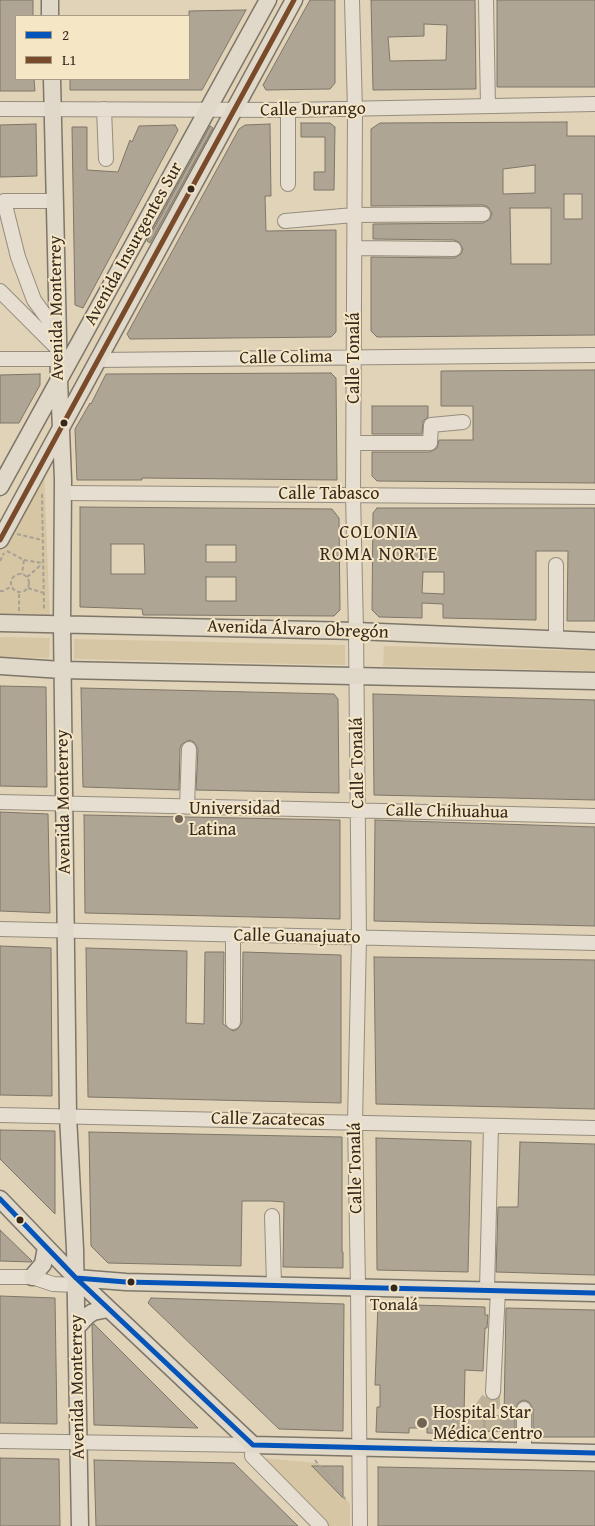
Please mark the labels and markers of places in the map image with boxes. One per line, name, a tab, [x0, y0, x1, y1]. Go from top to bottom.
unlabelled marker	[186, 184, 196, 194]
unlabelled marker	[59, 418, 69, 428]
place label: Universidad Latina	[189, 798, 280, 841]
marker: Universidad Latina	[173, 813, 185, 825]
unlabelled marker	[15, 1215, 25, 1225]
unlabelled marker	[126, 1277, 136, 1287]
marker: Tonalá	[389, 1283, 399, 1293]
place label: Tonalá	[370, 1296, 418, 1316]
place label: Hospital Star Médica Centro	[433, 1402, 542, 1445]
marker: Hospital Star Médica Centro	[415, 1416, 429, 1430]

